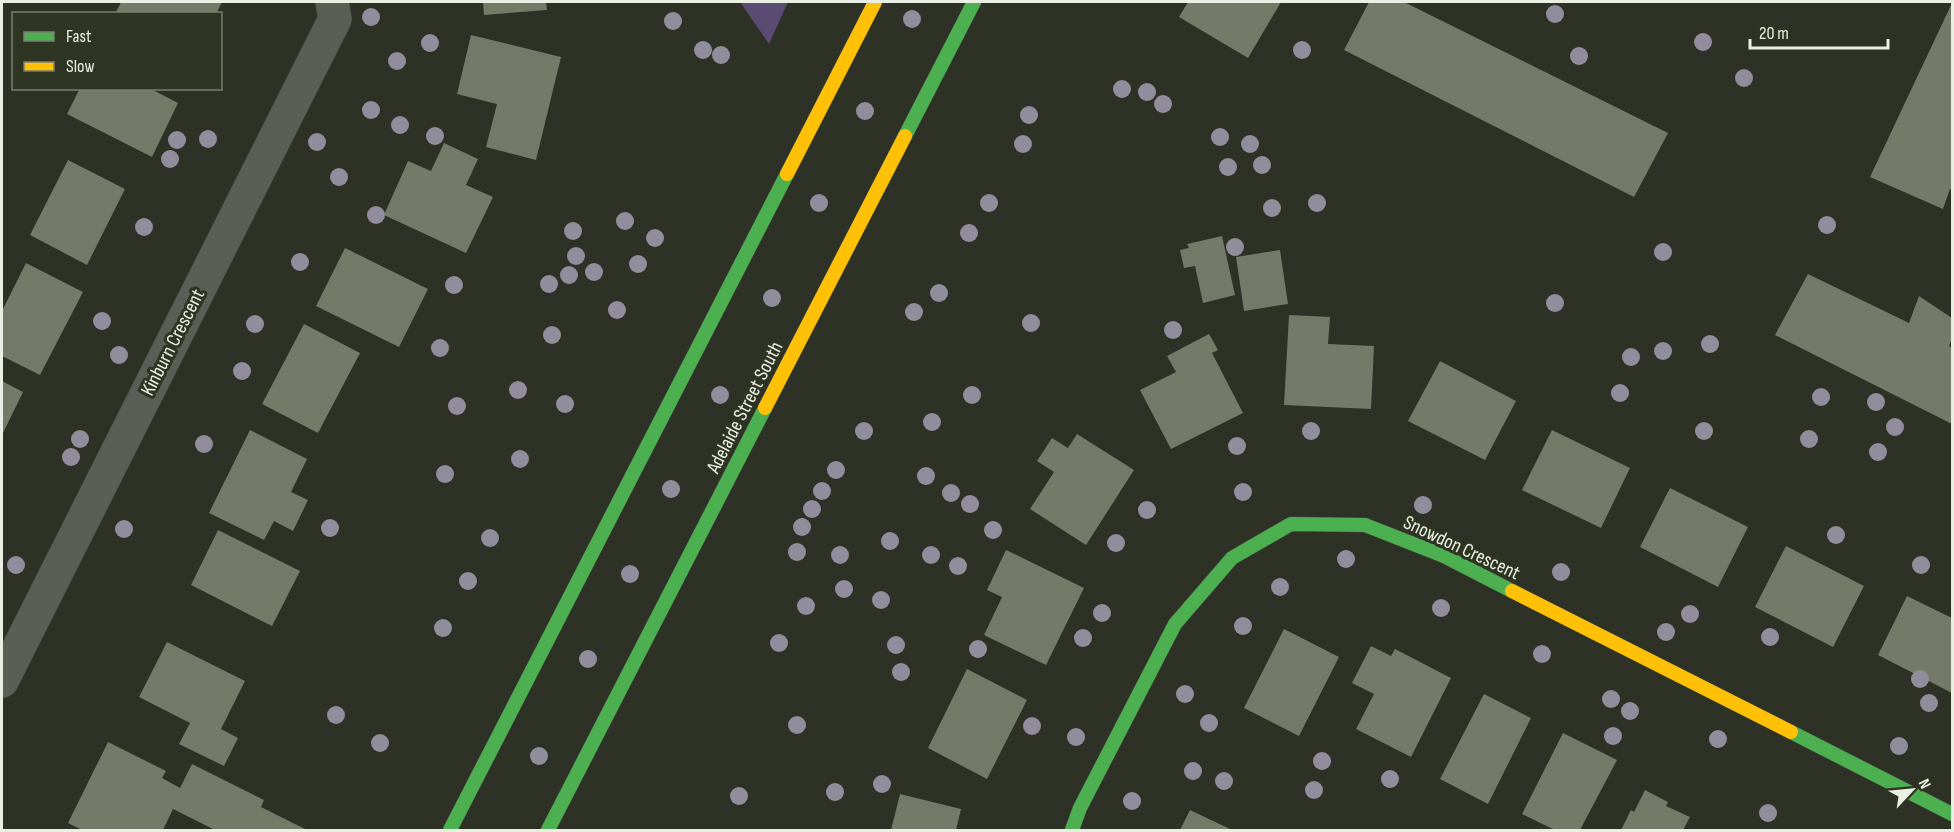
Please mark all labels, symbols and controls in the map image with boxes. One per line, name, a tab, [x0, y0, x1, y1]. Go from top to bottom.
legend	[12, 12, 222, 90]
scale bar	[1750, 12, 1888, 50]
text: 20 m	[1759, 23, 1789, 44]
text: Fast	[66, 26, 92, 47]
text: Slow	[66, 56, 95, 77]
street label: Kinburn Crescent	[136, 285, 210, 400]
street label: Adelaide Street South	[701, 338, 788, 478]
street label: Snowdon Crescent	[1399, 510, 1524, 585]
north arrow	[1882, 760, 1942, 820]
text: N	[1914, 776, 1935, 792]

